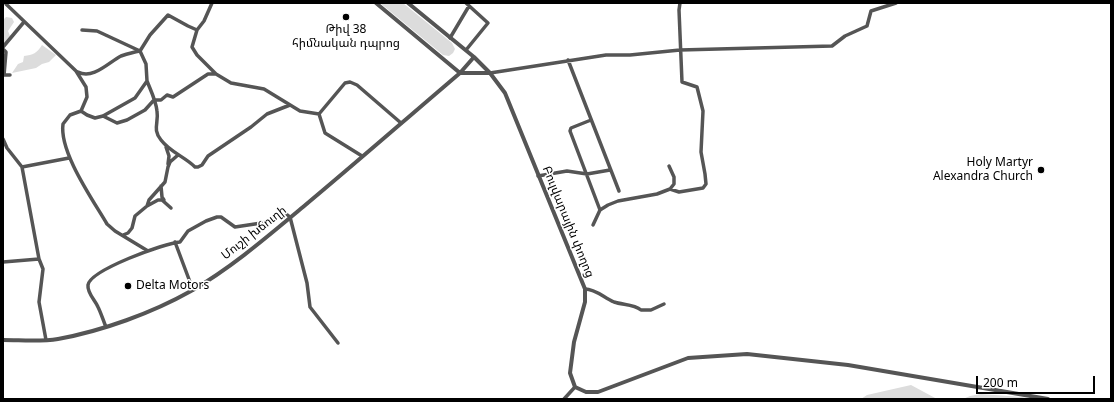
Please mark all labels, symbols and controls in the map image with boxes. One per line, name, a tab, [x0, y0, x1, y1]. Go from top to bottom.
marker: Թիվ 38 հիմնական դպրոց	[341, 12, 351, 22]
place label: Թիվ 38 հիմնական դպրոց	[292, 23, 400, 51]
place label: Holy Martyr Alexandra Church	[933, 156, 1033, 184]
street label: Բուլվարային փողոց	[539, 164, 597, 280]
marker: Holy Martyr Alexandra Church	[1036, 165, 1046, 175]
street label: Մուշի խճուղի	[219, 203, 289, 263]
place label: Delta Motors	[136, 279, 209, 293]
marker: Delta Motors	[123, 281, 133, 291]
scale bar	[978, 368, 1097, 394]
text: 200 m	[983, 374, 1018, 391]

